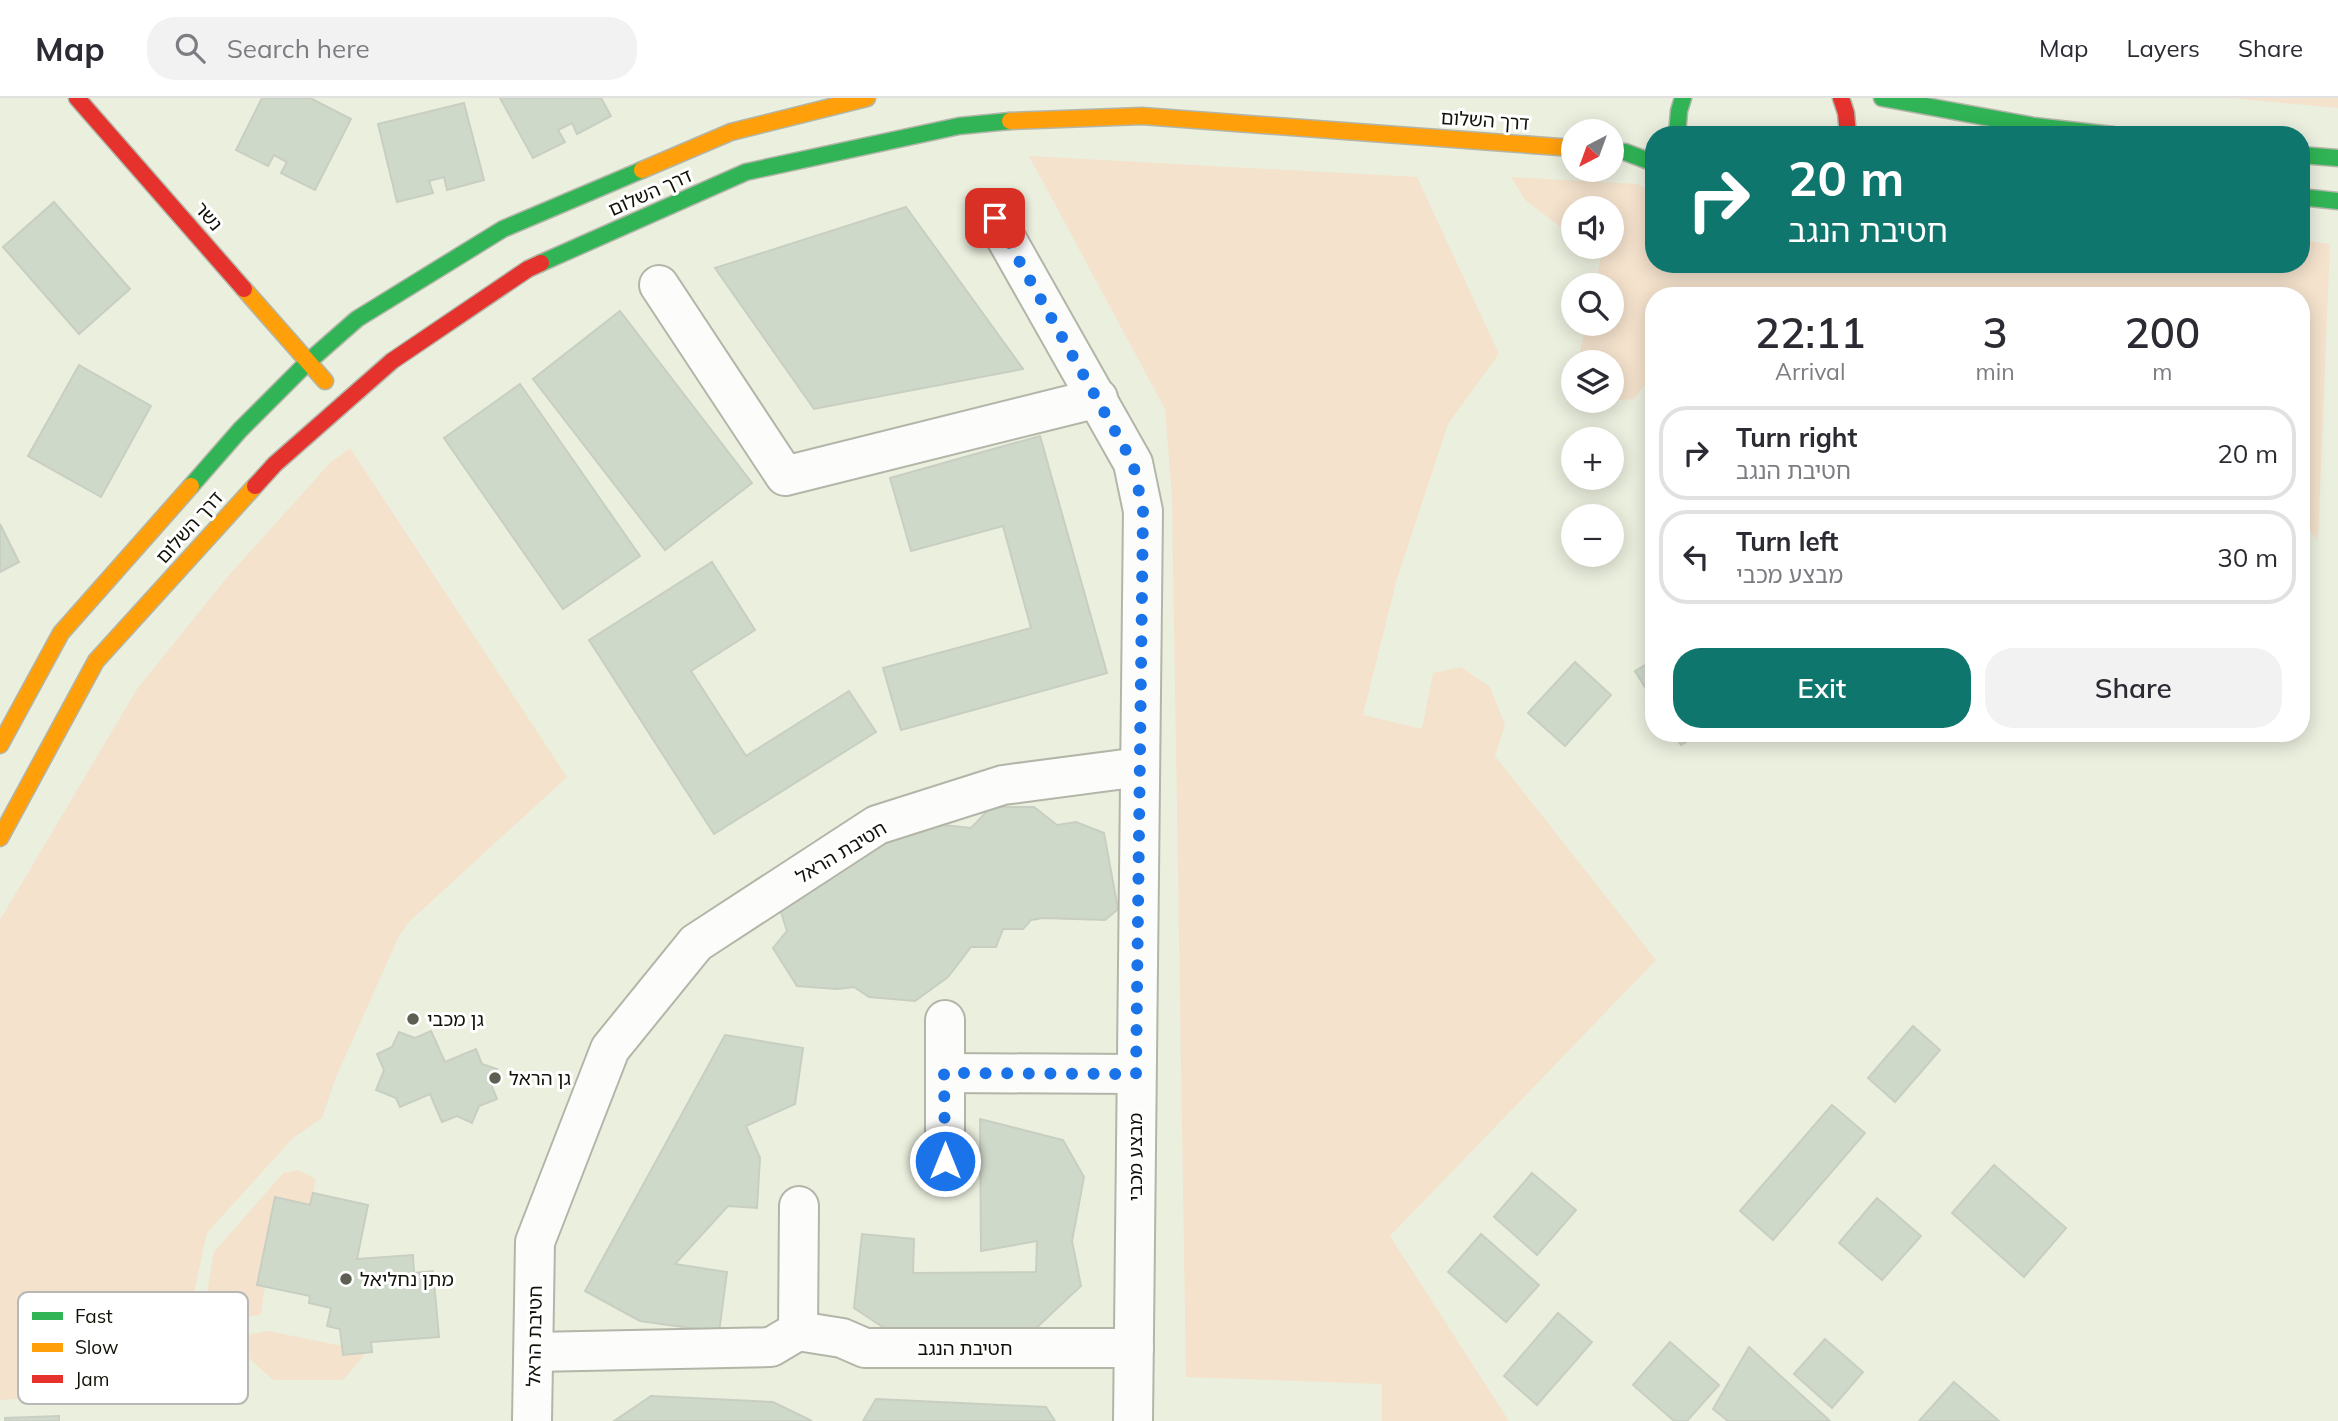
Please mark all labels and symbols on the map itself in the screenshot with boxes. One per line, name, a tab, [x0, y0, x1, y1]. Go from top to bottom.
street label: דרך השלום	[1440, 105, 1530, 135]
north arrow	[1561, 119, 1624, 182]
street label: דרך השלום	[605, 163, 695, 221]
pin	[965, 188, 1025, 248]
street label: נשר	[190, 196, 228, 236]
street label: דרך השלום	[150, 486, 228, 568]
street label: חטיבת הראל	[791, 816, 891, 888]
place label: גן מכבי	[427, 1007, 484, 1031]
marker: גן מכבי	[405, 1011, 421, 1027]
place label: גן הראל	[509, 1066, 571, 1090]
marker: גן הראל	[487, 1070, 503, 1086]
street label: מבצע מכבי	[1123, 1113, 1147, 1201]
position arrow	[908, 1124, 982, 1198]
place label: מתן נחליאל	[360, 1267, 454, 1291]
marker: מתן נחליאל	[338, 1271, 354, 1287]
street label: חטיבת הראל	[521, 1285, 547, 1387]
legend	[18, 1292, 248, 1404]
text: Fast	[75, 1304, 113, 1328]
text: Slow	[75, 1335, 119, 1359]
street label: חטיבת הנגב	[917, 1336, 1013, 1360]
text: Jam	[75, 1367, 109, 1391]

